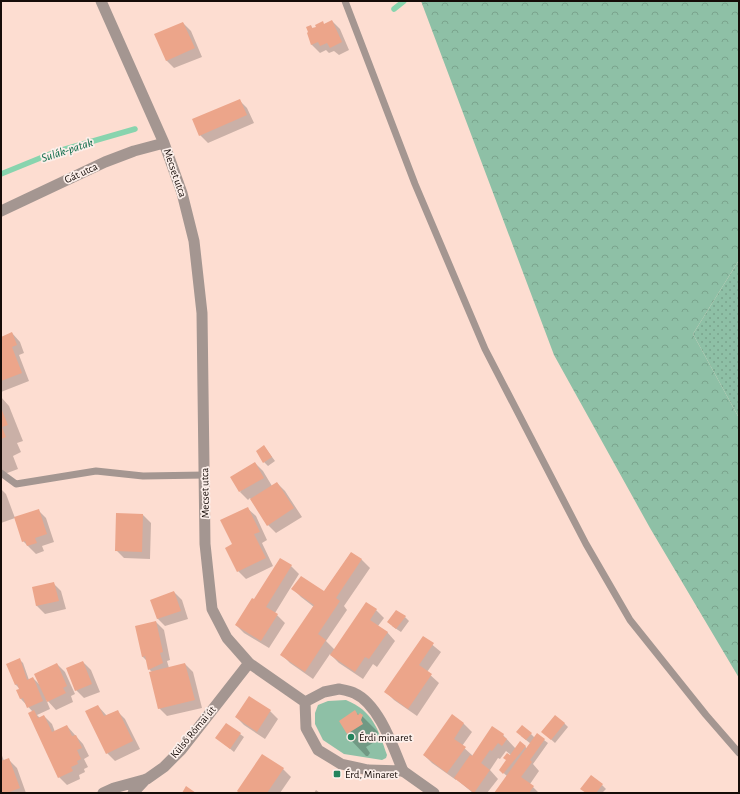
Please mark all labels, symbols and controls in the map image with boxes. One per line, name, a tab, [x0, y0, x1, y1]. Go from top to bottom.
water label: Sulák-patak	[40, 136, 95, 165]
street label: Mecset utca	[162, 147, 188, 199]
street label: Gát utca	[63, 161, 99, 185]
street label: Mecset utca	[199, 468, 211, 518]
street label: Külső Római út	[168, 704, 218, 760]
place label: Érdi minaret	[359, 731, 413, 743]
marker: Érdi minaret	[346, 732, 356, 742]
place label: Érd, Minaret	[345, 768, 398, 780]
marker: Érd, Minaret	[332, 769, 342, 779]

